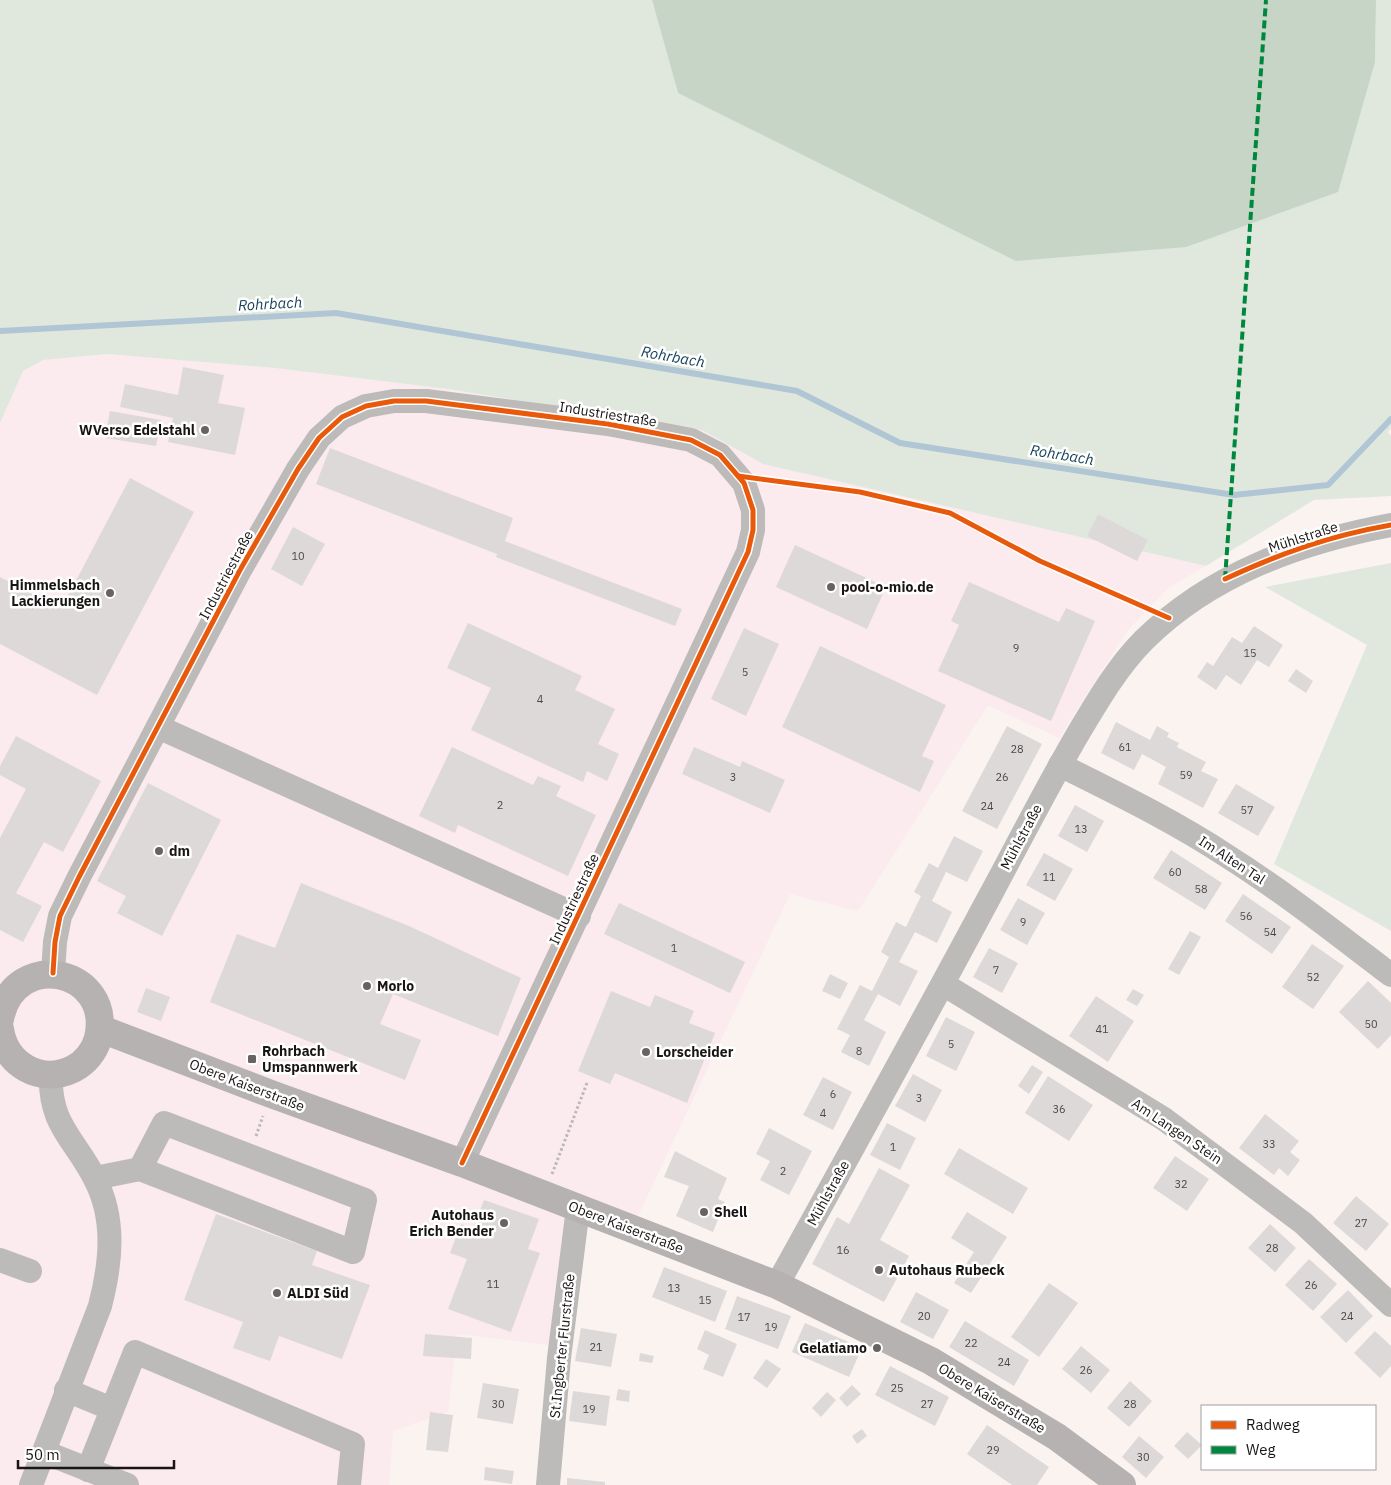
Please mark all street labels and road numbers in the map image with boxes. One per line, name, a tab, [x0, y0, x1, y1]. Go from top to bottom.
street label: Industriestraße	[558, 397, 658, 431]
street label: Mühlstraße	[1266, 517, 1340, 557]
street label: Industriestraße	[195, 527, 257, 623]
street label: Mühlstraße	[996, 801, 1046, 873]
street label: Im Alten Tal	[1195, 832, 1269, 888]
street label: Industriestraße	[545, 850, 603, 947]
street label: Obere Kaiserstraße	[187, 1055, 307, 1115]
street label: Am Langen Stein	[1128, 1094, 1226, 1168]
street label: Mühlstraße	[803, 1157, 853, 1229]
street label: Obere Kaiserstraße	[566, 1197, 686, 1257]
street label: St.Ingberter Flurstraße	[545, 1272, 579, 1419]
street label: Obere Kaiserstraße	[935, 1359, 1049, 1437]

